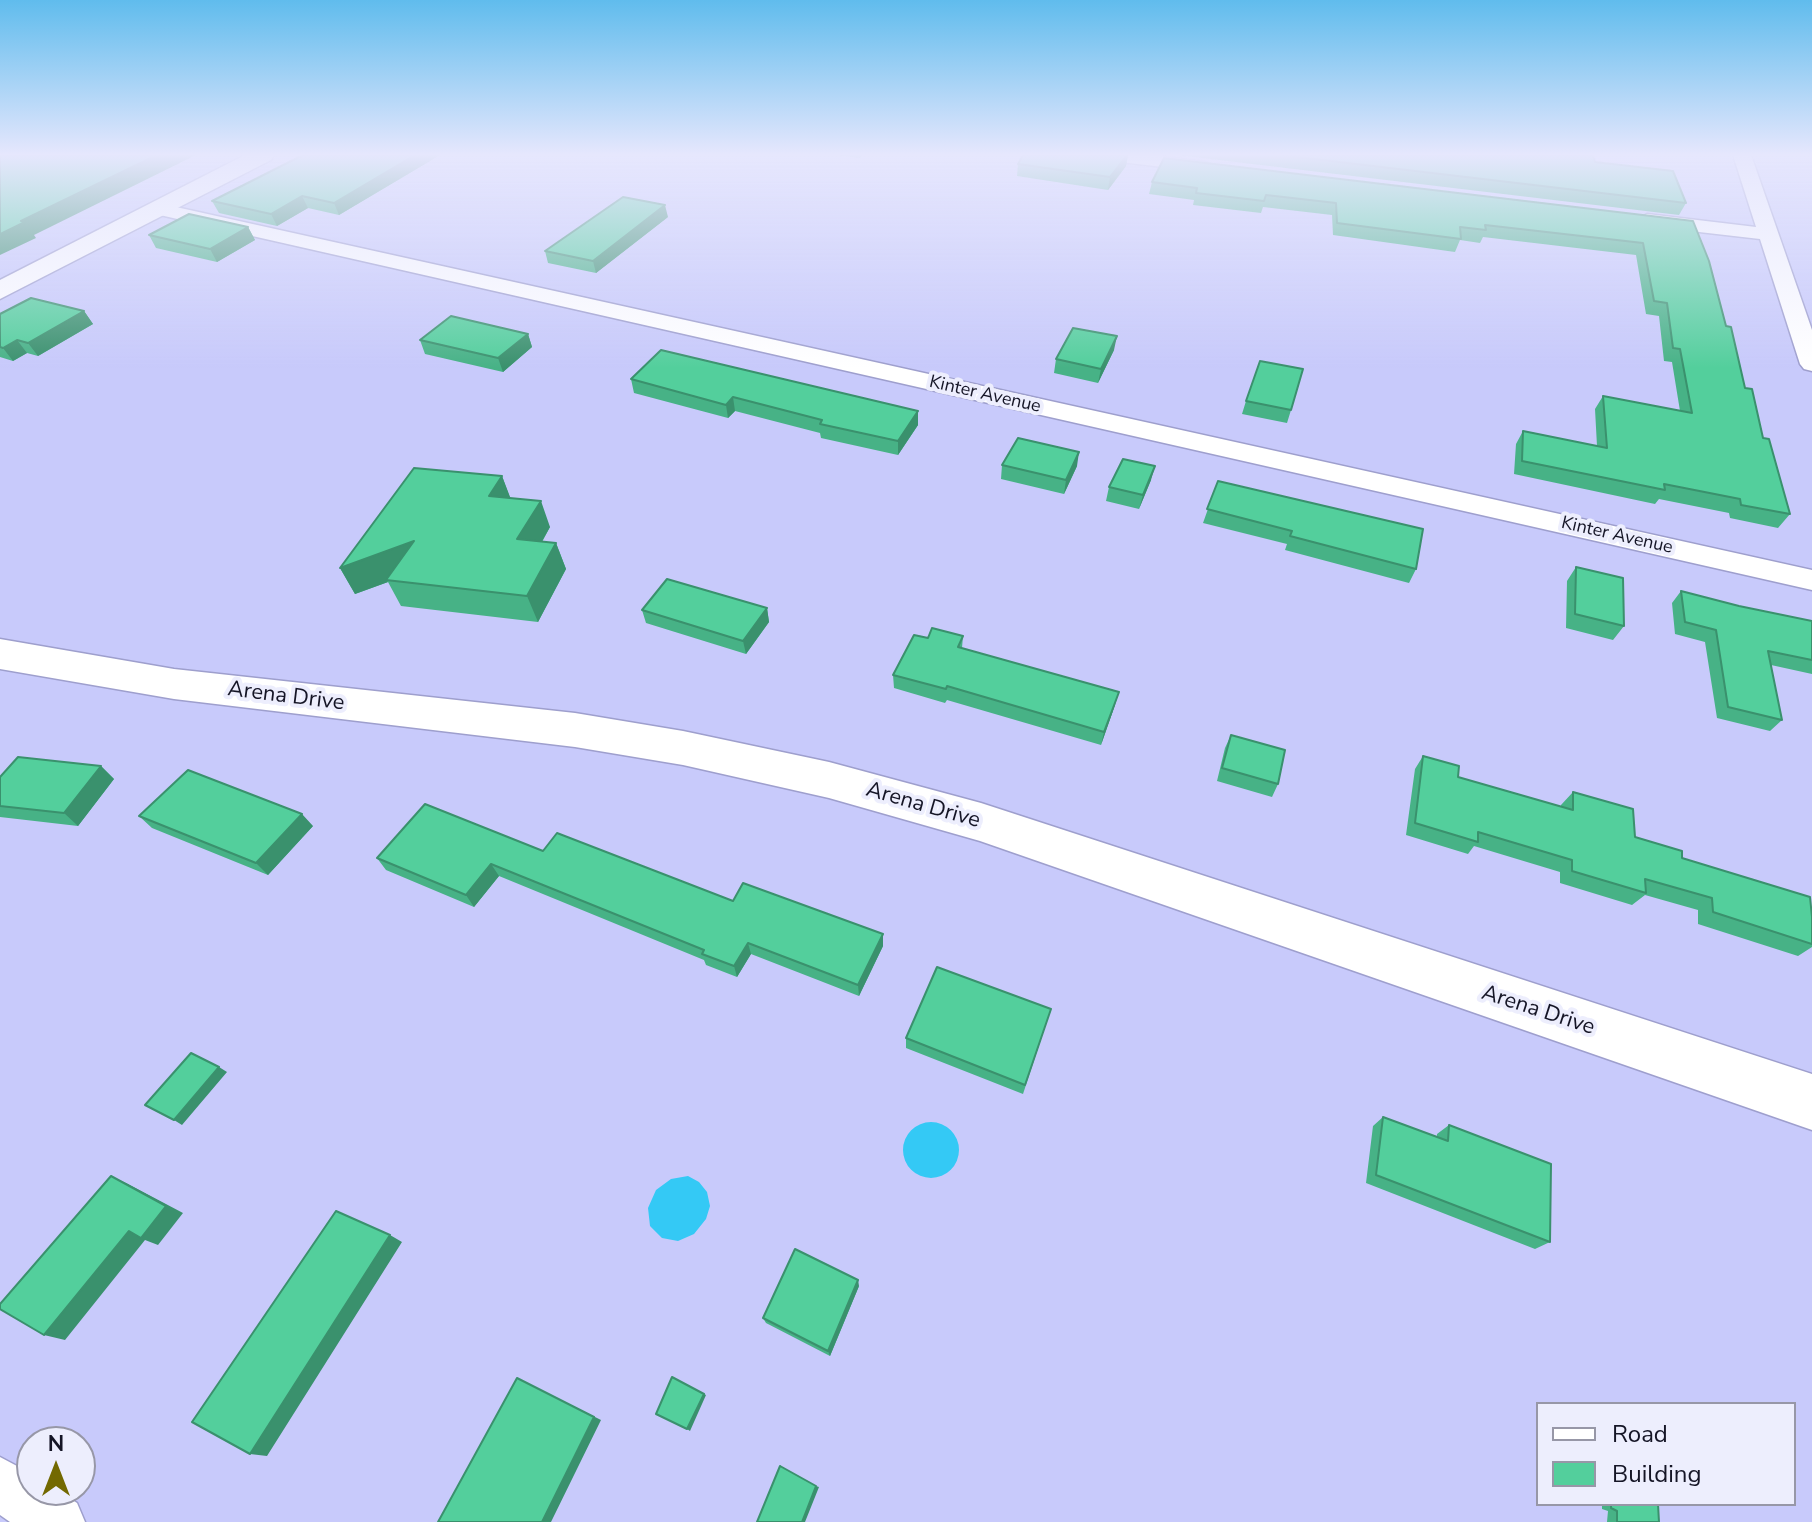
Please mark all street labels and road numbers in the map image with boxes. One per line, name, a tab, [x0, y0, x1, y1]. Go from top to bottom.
street label: Kinter Avenue	[927, 372, 1043, 418]
street label: Kinter Avenue	[1559, 513, 1675, 559]
street label: Arena Drive	[226, 677, 346, 717]
street label: Arena Drive	[863, 777, 983, 835]
street label: Arena Drive	[1478, 980, 1598, 1042]

